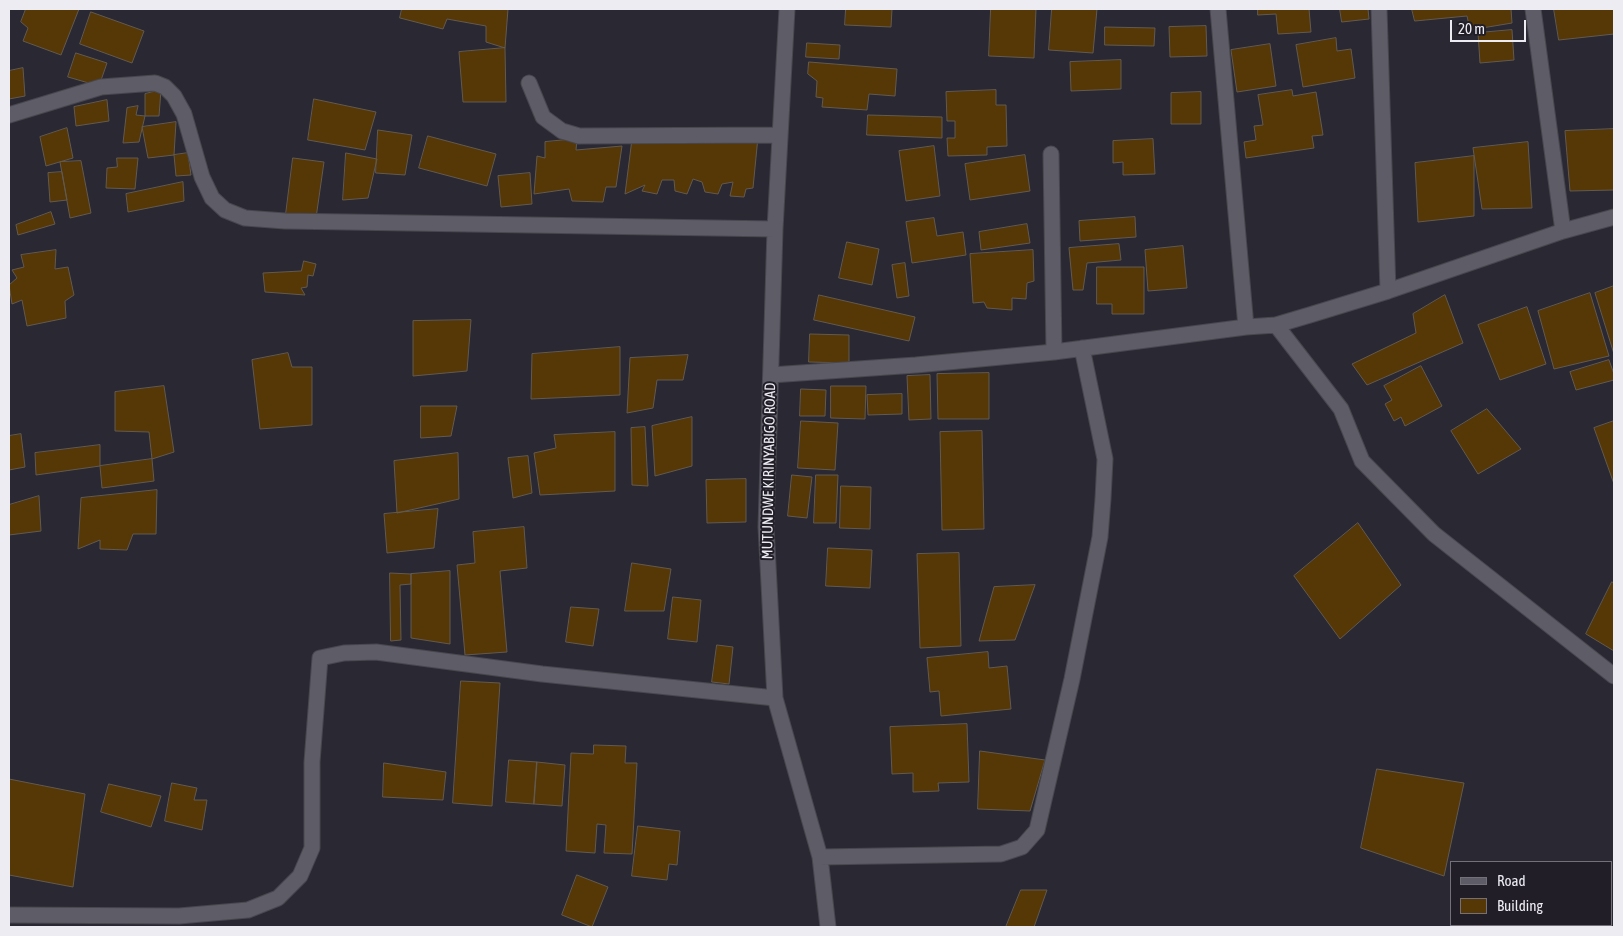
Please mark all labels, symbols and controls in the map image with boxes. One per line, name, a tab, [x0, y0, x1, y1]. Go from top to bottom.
scale bar	[1453, 10, 1529, 42]
text: 20 m	[1458, 20, 1485, 37]
street label: MUTUNDWE KIRINYABIGO ROAD	[758, 382, 780, 560]
legend	[1450, 861, 1613, 926]
text: Road	[1497, 872, 1526, 889]
text: Building	[1497, 897, 1543, 914]

